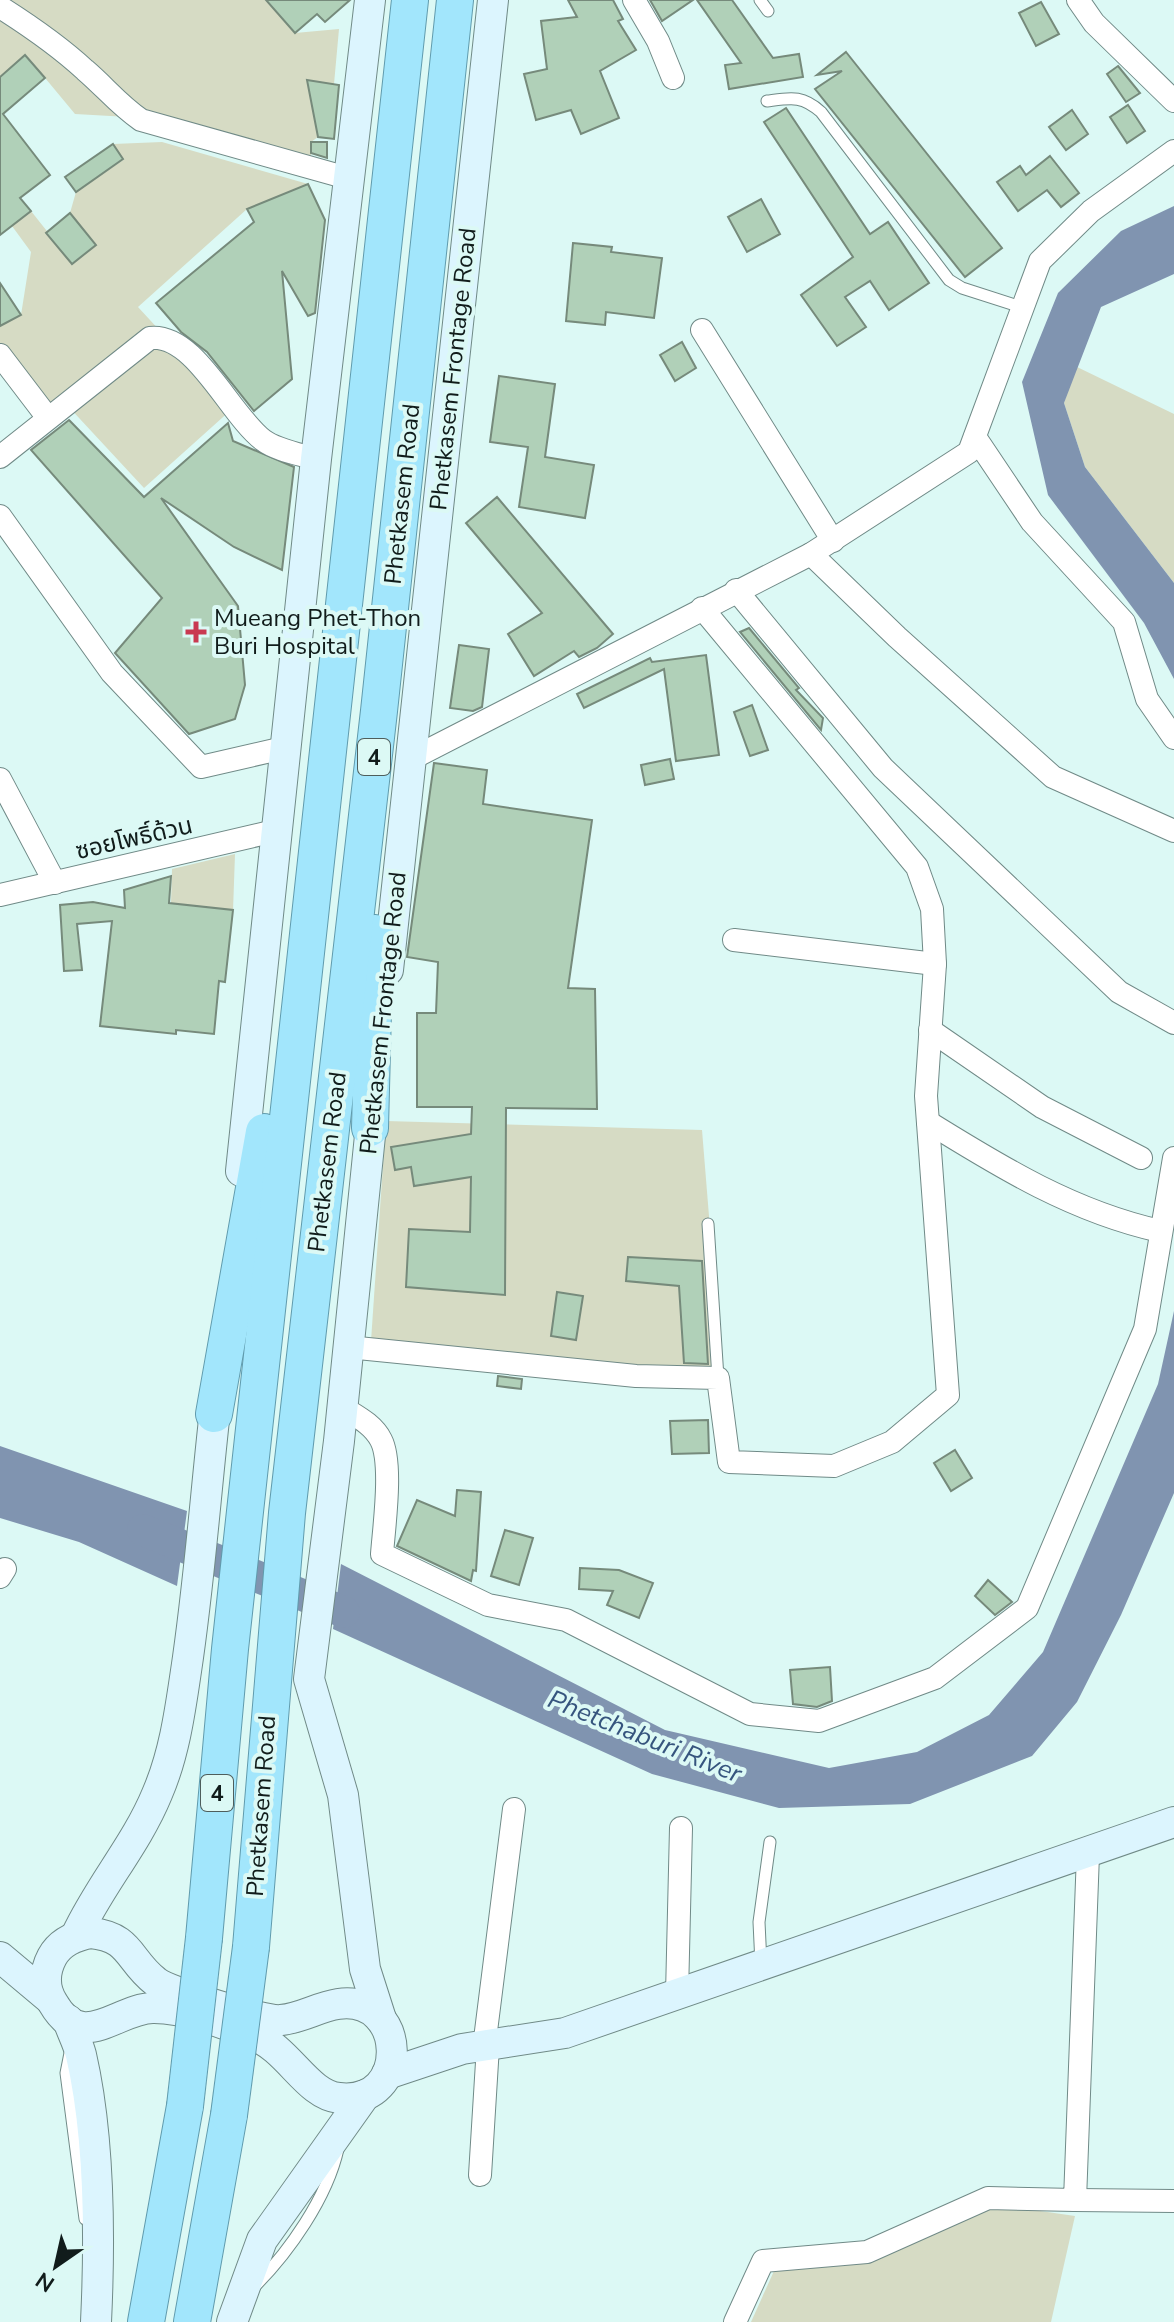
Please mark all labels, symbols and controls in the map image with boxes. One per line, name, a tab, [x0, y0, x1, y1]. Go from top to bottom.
street label: Phetkasem Frontage Road	[422, 226, 484, 512]
street label: Phetkasem Road	[377, 402, 427, 586]
place label: Mueang Phet-Thon Buri Hospital	[214, 602, 421, 662]
marker: Mueang Phet-Thon Buri Hospital	[185, 621, 207, 643]
road number: 4	[358, 739, 390, 775]
street label: ซอยโพธิ์ด้วน	[72, 809, 196, 867]
street label: Phetkasem Frontage Road	[352, 870, 414, 1156]
street label: Phetkasem Road	[300, 1070, 354, 1254]
water label: Phetchaburi River	[543, 1682, 748, 1792]
street label: Phetkasem Road	[239, 1714, 283, 1898]
road number: 4	[201, 1775, 233, 1811]
north arrow	[16, 2226, 96, 2306]
text: N	[30, 2265, 61, 2299]

